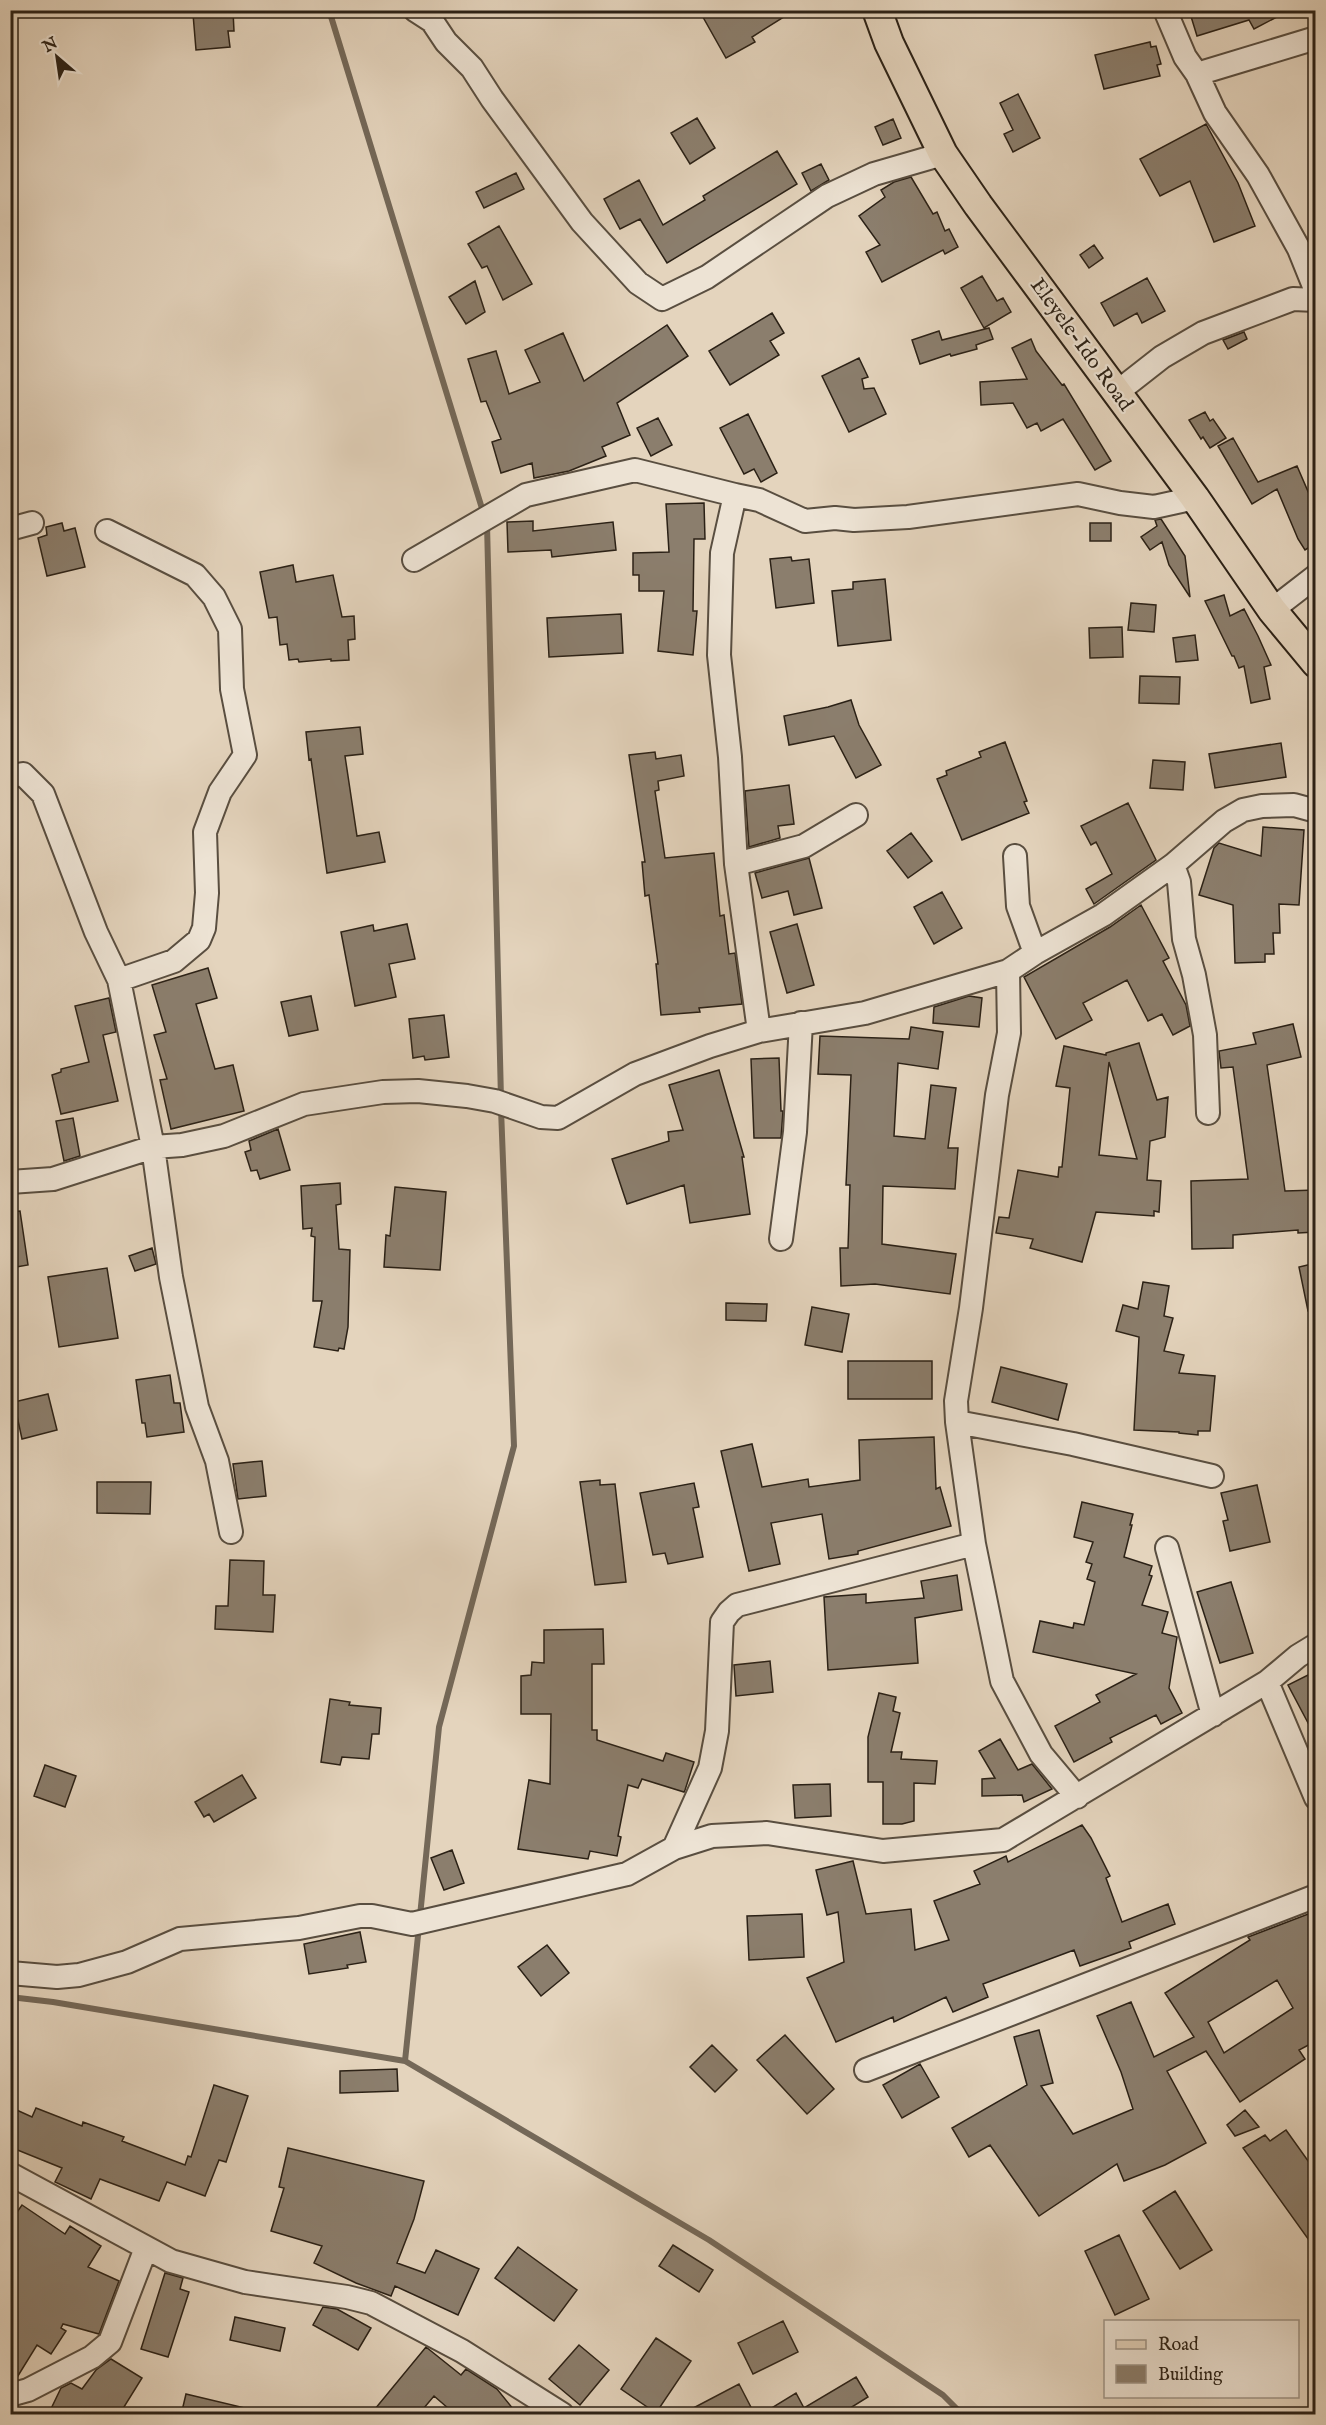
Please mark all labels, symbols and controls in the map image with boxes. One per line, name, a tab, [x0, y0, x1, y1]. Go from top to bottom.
north arrow	[27, 27, 87, 87]
text: N	[39, 33, 62, 58]
street label: Eleyele-Ido Road	[1024, 273, 1139, 418]
legend	[1104, 2320, 1299, 2398]
text: Road	[1158, 2334, 1199, 2357]
text: Building	[1158, 2364, 1223, 2387]

